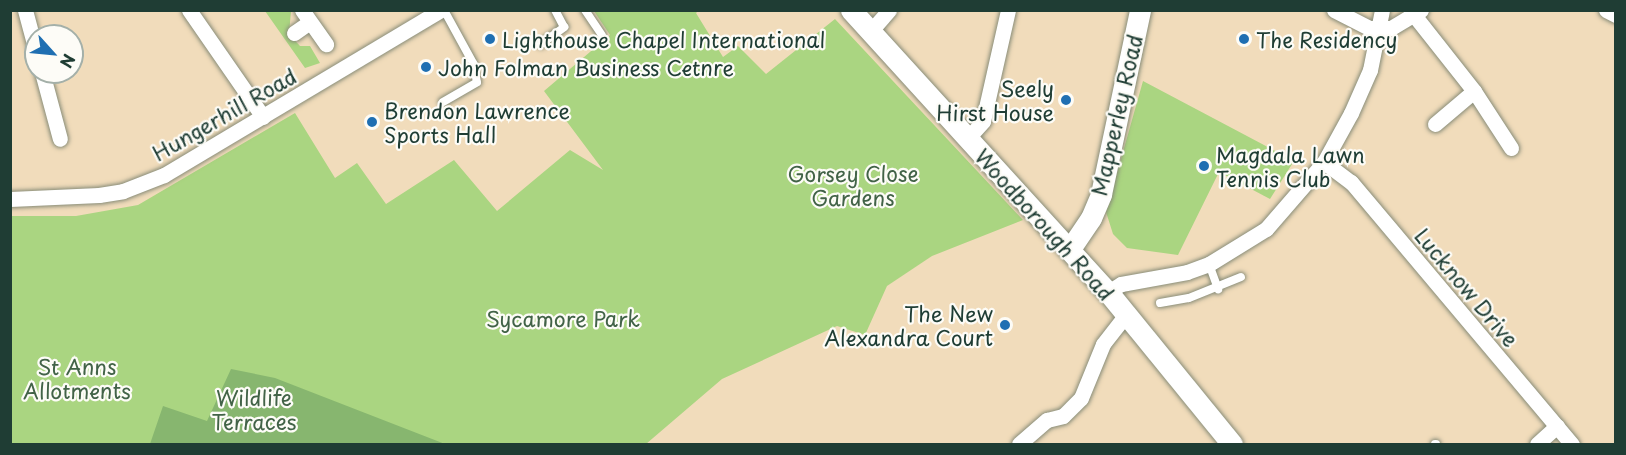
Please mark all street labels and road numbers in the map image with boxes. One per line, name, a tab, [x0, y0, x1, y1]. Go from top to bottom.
street label: Mapperley Road	[1085, 32, 1147, 198]
street label: Hungerhill Road	[147, 62, 301, 166]
street label: Woodborough Road	[970, 143, 1120, 305]
street label: Lucknow Drive	[1410, 223, 1524, 351]

